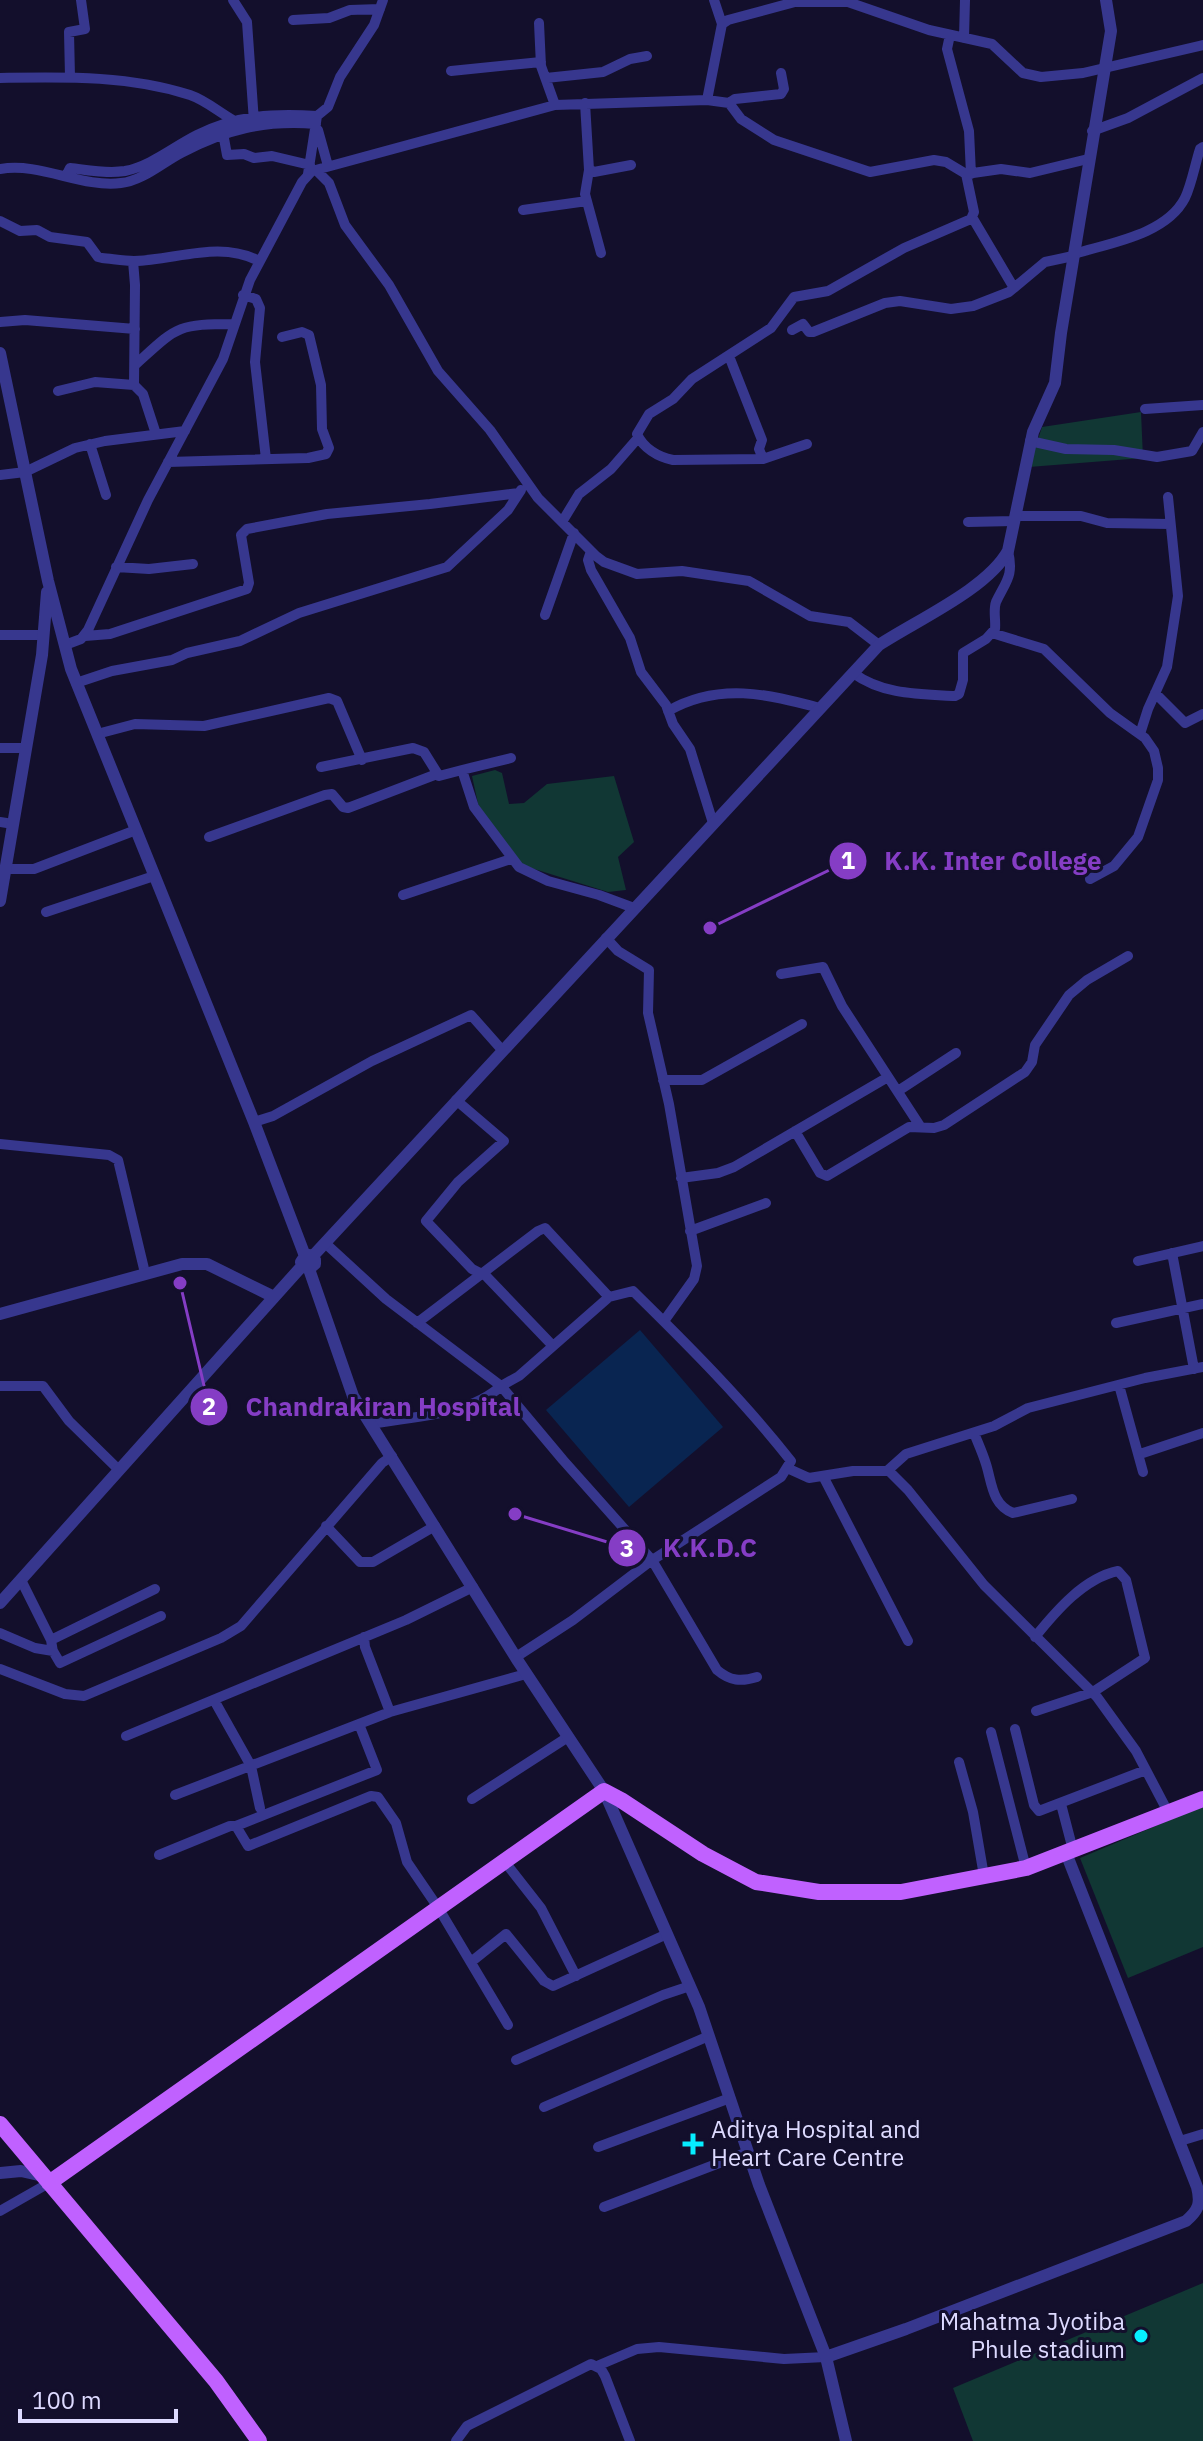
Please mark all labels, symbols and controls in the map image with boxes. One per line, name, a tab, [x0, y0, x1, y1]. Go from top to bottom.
callout: K.K. Inter College	[828, 836, 1118, 886]
text: K.K. Inter College	[884, 843, 1102, 877]
text: 1	[841, 844, 855, 876]
callout: Chandrakiran Hospital	[189, 1382, 536, 1432]
text: Chandrakiran Hospital	[246, 1389, 521, 1423]
text: 2	[202, 1390, 216, 1422]
callout: K.K.D.C	[607, 1523, 773, 1573]
text: K.K.D.C	[663, 1530, 757, 1564]
text: 3	[620, 1532, 634, 1564]
place label: Aditya Hospital and Heart Care Centre	[711, 2113, 921, 2173]
marker: Aditya Hospital and Heart Care Centre	[682, 2133, 704, 2155]
place label: Mahatma Jyotiba Phule stadium	[940, 2305, 1125, 2365]
marker: Mahatma Jyotiba Phule stadium	[1132, 2327, 1150, 2345]
scale bar	[20, 2373, 176, 2423]
text: 100 m	[32, 2384, 102, 2416]

